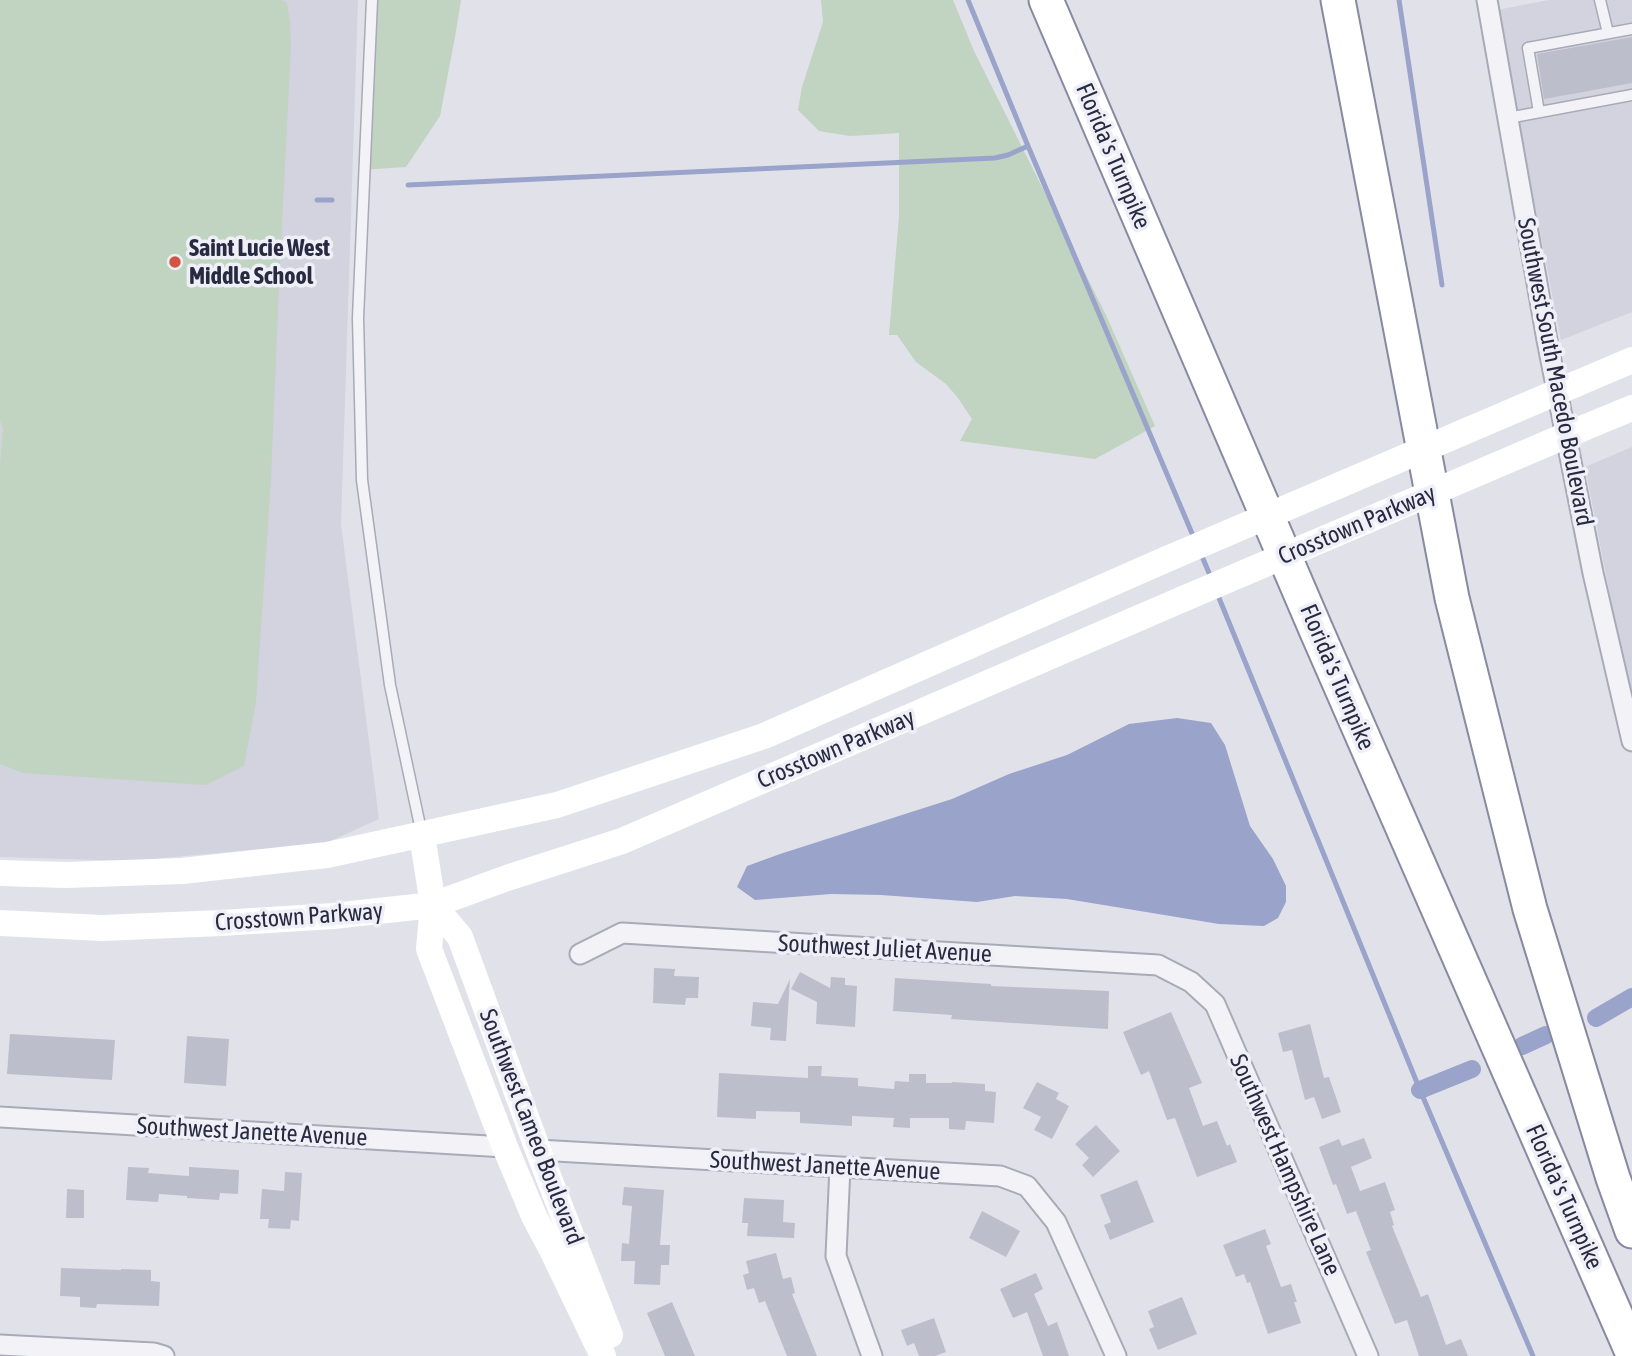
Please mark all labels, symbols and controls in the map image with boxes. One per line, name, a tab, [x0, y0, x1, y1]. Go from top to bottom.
street label: Florida's Turnpike	[1069, 79, 1157, 233]
street label: Southwest South Macedo Boulevard	[1511, 216, 1599, 528]
place label: Saint Lucie West Middle School	[189, 234, 330, 290]
marker: Saint Lucie West Middle School	[167, 254, 183, 270]
street label: Crosstown Parkway	[1274, 479, 1440, 571]
street label: Florida's Turnpike	[1293, 600, 1381, 754]
street label: Crosstown Parkway	[753, 703, 919, 795]
street label: Crosstown Parkway	[214, 897, 384, 937]
street label: Southwest Juliet Avenue	[777, 929, 993, 969]
street label: Southwest Cameo Boulevard	[473, 1005, 589, 1249]
street label: Southwest Hampshire Lane	[1223, 1050, 1347, 1280]
street label: Southwest Janette Avenue	[136, 1112, 368, 1152]
street label: Florida's Turnpike	[1519, 1120, 1609, 1274]
street label: Southwest Janette Avenue	[709, 1146, 941, 1186]

